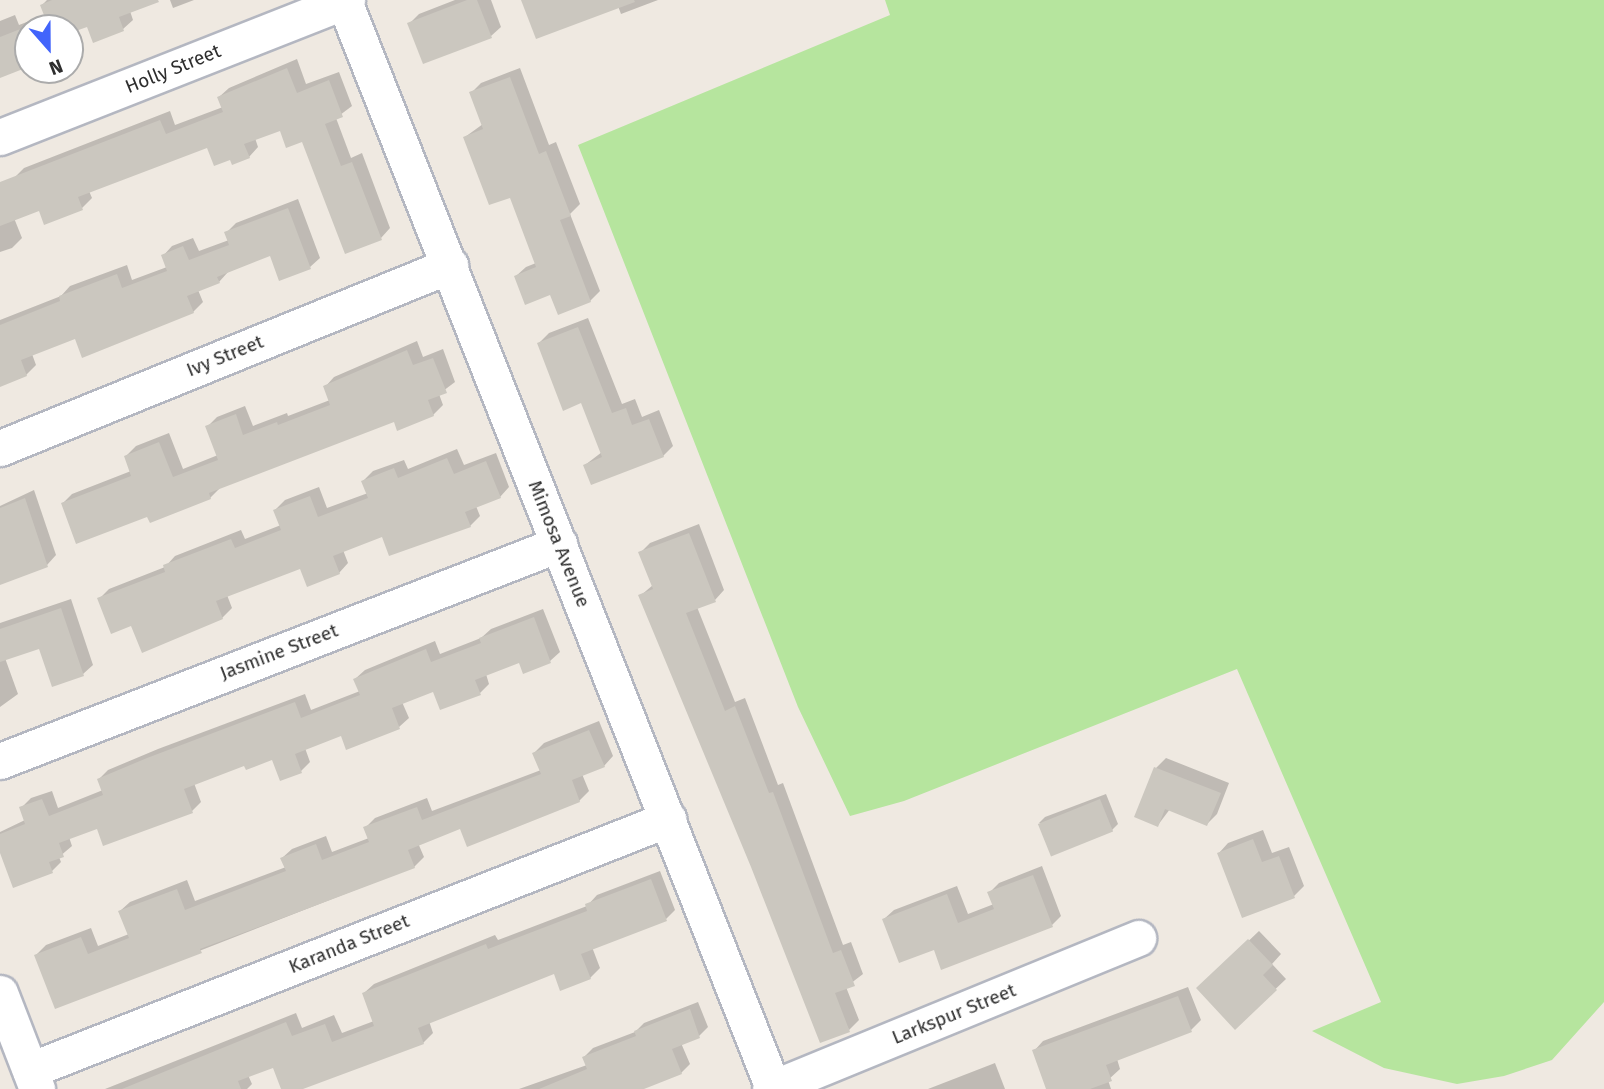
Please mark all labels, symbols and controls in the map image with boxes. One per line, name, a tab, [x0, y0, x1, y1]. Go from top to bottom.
north arrow	[14, 14, 84, 84]
street label: Holly Street	[122, 40, 224, 98]
text: N	[46, 54, 66, 80]
street label: Ivy Street	[183, 330, 267, 382]
street label: Mimosa Avenue	[523, 477, 595, 611]
street label: Jasmine Street	[217, 619, 341, 685]
street label: Karanda Street	[285, 909, 413, 979]
street label: Larkspur Street	[889, 979, 1019, 1049]

